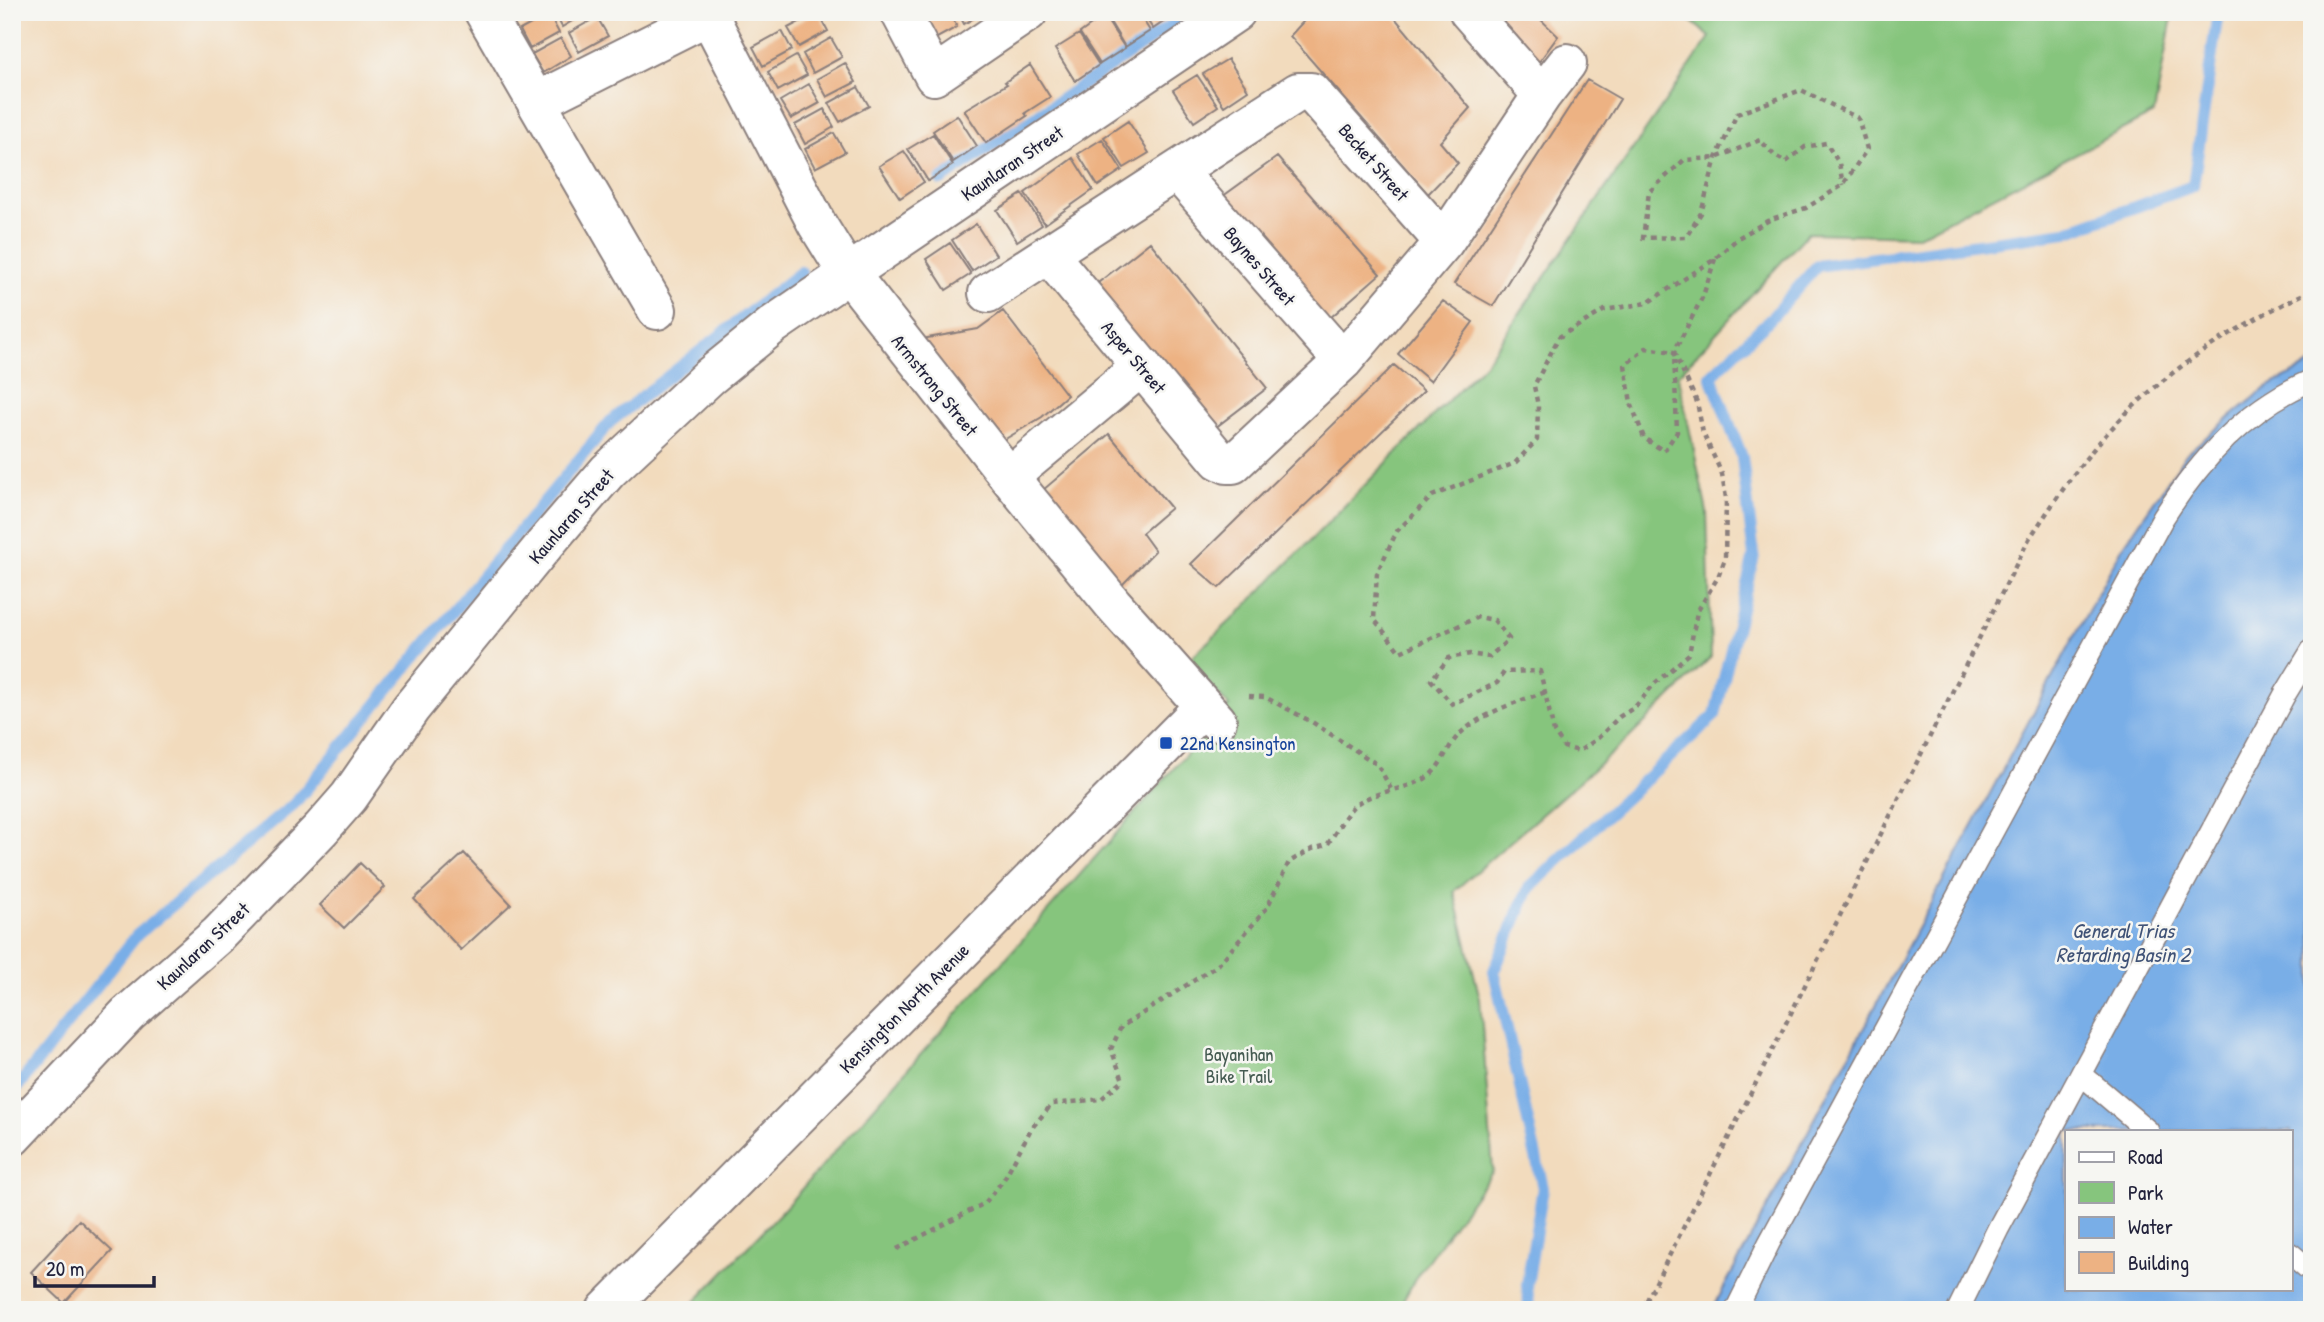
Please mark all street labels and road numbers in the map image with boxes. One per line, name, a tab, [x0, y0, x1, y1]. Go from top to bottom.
street label: Becket Street	[1333, 118, 1415, 207]
street label: Kaunlaran Street	[956, 119, 1069, 207]
street label: Baynes Street	[1218, 221, 1302, 312]
street label: Asper Street	[1096, 315, 1173, 399]
street label: Armstrong Street	[886, 329, 984, 442]
street label: Kaunlaran Street	[522, 463, 620, 569]
street label: Kaunlaran Street	[151, 896, 255, 996]
street label: Kensington North Avenue	[833, 937, 975, 1079]

